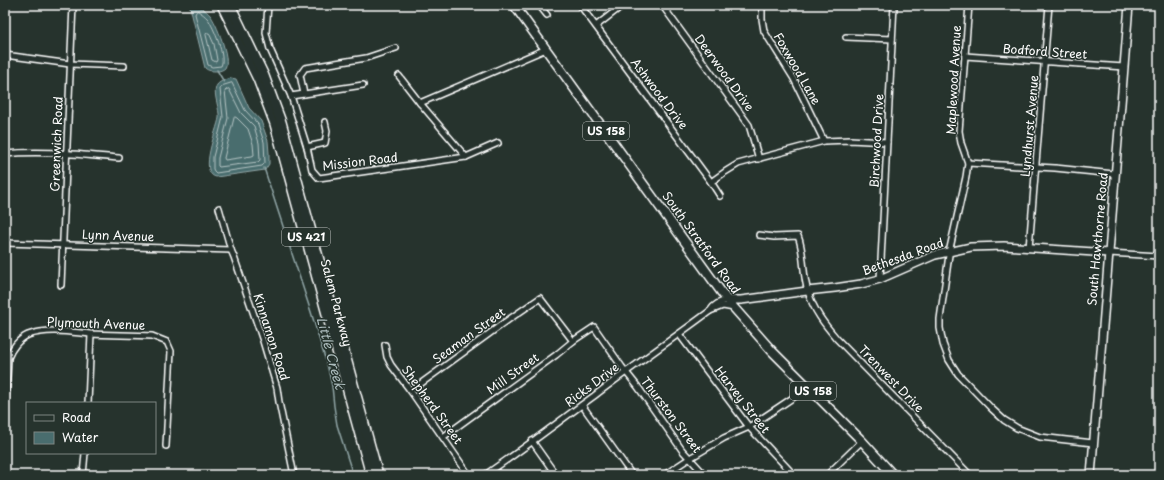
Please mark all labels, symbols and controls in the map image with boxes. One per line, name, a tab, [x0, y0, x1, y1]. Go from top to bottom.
street label: Maplewood Avenue	[941, 24, 965, 135]
street label: Foxwood Lane	[770, 29, 826, 108]
street label: Deerwood Drive	[691, 30, 759, 115]
street label: Bodford Street	[1002, 39, 1088, 63]
street label: Ashwood Drive	[627, 54, 693, 133]
street label: Lyndhurst Avenue	[1016, 74, 1042, 178]
street label: Birchwood Drive	[865, 93, 887, 189]
street label: Greenwich Road	[45, 96, 67, 192]
road number: US 158	[583, 122, 629, 140]
street label: Mission Road	[321, 147, 399, 175]
street label: South Hawthorne Road	[1082, 172, 1112, 306]
street label: South Stratford Road	[658, 187, 745, 297]
street label: Lynn Avenue	[82, 225, 155, 245]
road number: US 421	[282, 228, 330, 246]
street label: Bethesda Road	[859, 233, 946, 279]
street label: Salem Parkway	[317, 257, 357, 348]
street label: Kinnamon Road	[249, 291, 295, 383]
street label: Seaman Street	[428, 302, 509, 368]
street label: Plymouth Avenue	[46, 312, 146, 334]
water label: Little Creek	[313, 315, 351, 392]
street label: Trenwest Drive	[855, 341, 929, 416]
street label: Mill Street	[483, 348, 543, 398]
street label: Ricks Drive	[561, 358, 622, 411]
street label: Shepherd Street	[398, 361, 468, 448]
street label: Harvey Street	[711, 362, 775, 437]
street label: Thurston Street	[637, 373, 707, 456]
road number: US 158	[790, 382, 836, 400]
legend	[26, 402, 156, 454]
text: Road	[62, 408, 91, 426]
text: Water	[62, 428, 99, 446]

